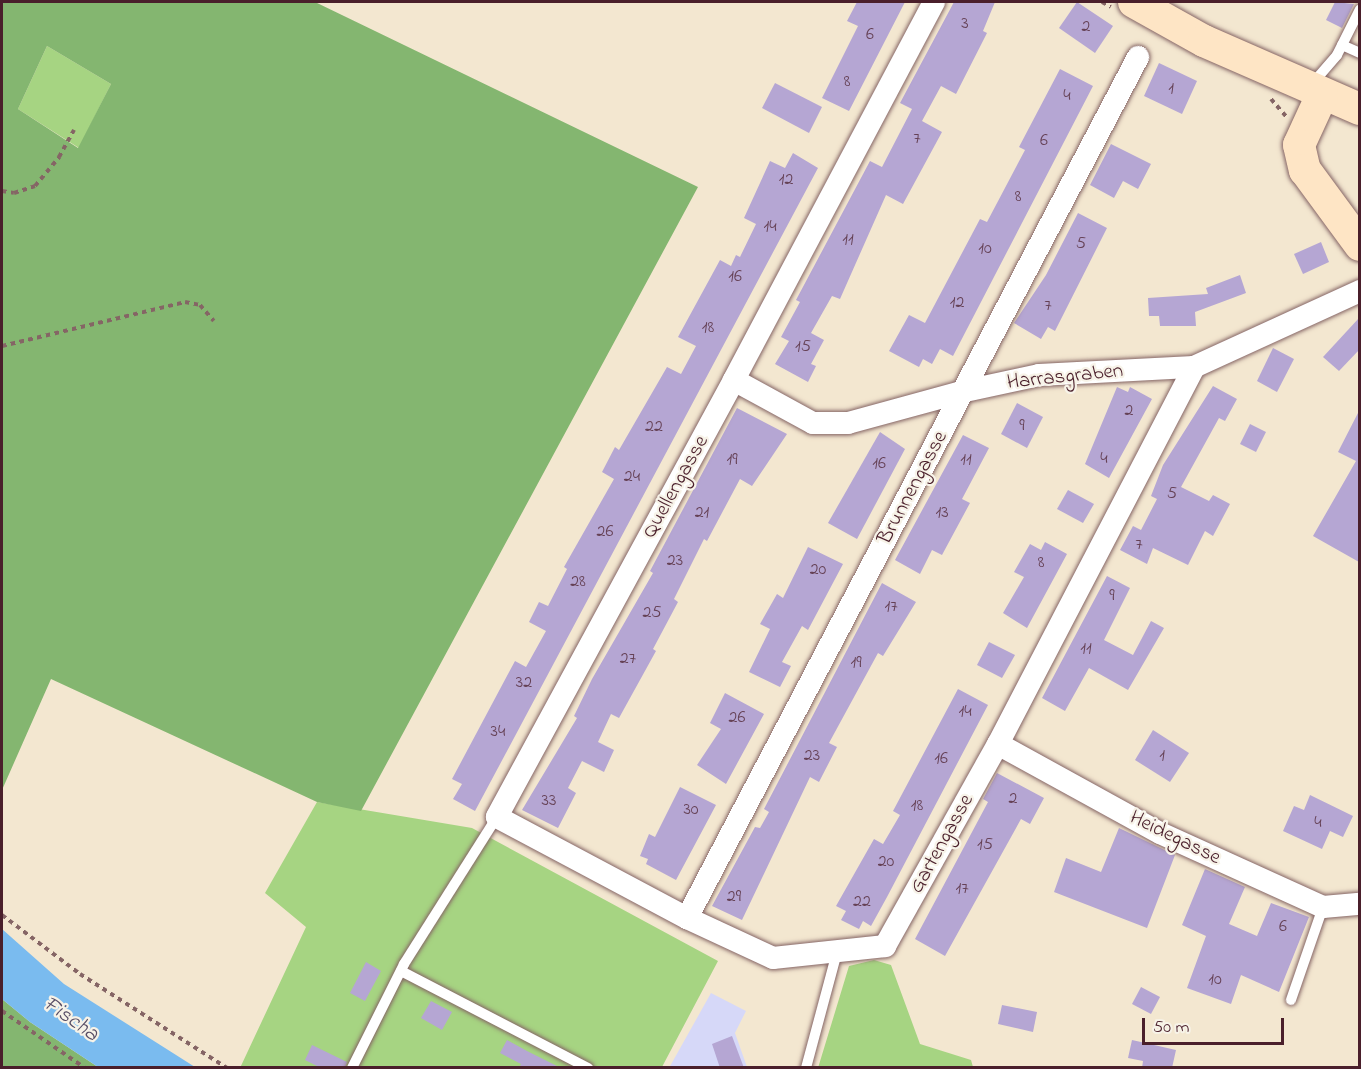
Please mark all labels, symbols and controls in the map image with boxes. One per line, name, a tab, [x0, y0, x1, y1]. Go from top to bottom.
house number: 3	[961, 13, 969, 35]
house number: 2	[1082, 16, 1090, 38]
house number: 6	[866, 24, 874, 46]
house number: 8	[844, 71, 850, 93]
house number: 1	[1168, 78, 1174, 100]
house number: 4	[1063, 85, 1071, 107]
house number: 7	[913, 128, 921, 150]
house number: 6	[1040, 130, 1048, 152]
house number: 12	[779, 169, 793, 191]
house number: 8	[1015, 186, 1021, 208]
house number: 14	[763, 216, 777, 238]
house number: 11	[842, 229, 854, 251]
house number: 5	[1076, 233, 1086, 255]
house number: 10	[978, 238, 992, 260]
house number: 16	[728, 266, 742, 288]
house number: 12	[950, 292, 964, 314]
house number: 7	[1044, 295, 1052, 317]
house number: 18	[702, 317, 714, 339]
house number: 15	[795, 336, 811, 358]
street label: Harrasgraben	[1006, 358, 1124, 396]
house number: 2	[1125, 400, 1133, 422]
house number: 9	[1019, 415, 1025, 437]
house number: 22	[645, 416, 663, 438]
street label: Brunnengasse	[873, 427, 953, 549]
street label: Quellengasse	[638, 431, 714, 543]
house number: 4	[1100, 448, 1108, 470]
house number: 19	[726, 449, 738, 471]
house number: 11	[960, 449, 972, 471]
house number: 16	[872, 453, 886, 475]
house number: 24	[624, 466, 640, 488]
house number: 5	[1167, 483, 1177, 505]
house number: 21	[695, 502, 709, 524]
house number: 13	[935, 502, 949, 524]
house number: 26	[597, 521, 613, 543]
house number: 7	[1135, 534, 1143, 556]
house number: 23	[667, 550, 683, 572]
house number: 8	[1038, 552, 1044, 574]
house number: 20	[810, 559, 826, 581]
house number: 28	[570, 571, 586, 593]
house number: 9	[1109, 585, 1115, 607]
house number: 17	[884, 596, 898, 618]
house number: 25	[642, 602, 662, 624]
house number: 11	[1080, 638, 1092, 660]
house number: 27	[620, 648, 636, 670]
house number: 19	[850, 652, 862, 674]
house number: 32	[516, 672, 532, 694]
house number: 14	[958, 701, 972, 723]
house number: 26	[729, 707, 745, 729]
house number: 34	[491, 721, 505, 743]
house number: 23	[804, 745, 820, 767]
house number: 1	[1159, 745, 1165, 767]
house number: 16	[934, 748, 948, 770]
house number: 2	[1009, 788, 1017, 810]
house number: 33	[542, 790, 556, 812]
street label: Gartengasse	[904, 790, 980, 898]
house number: 18	[911, 795, 923, 817]
house number: 30	[683, 799, 699, 821]
street label: Heidegasse	[1125, 805, 1225, 871]
house number: 4	[1314, 812, 1322, 834]
house number: 15	[977, 834, 993, 856]
house number: 20	[878, 851, 894, 873]
house number: 17	[955, 878, 969, 900]
house number: 29	[727, 886, 741, 908]
house number: 22	[853, 891, 871, 913]
house number: 6	[1279, 916, 1287, 938]
house number: 10	[1208, 969, 1222, 991]
water label: Fischa	[37, 992, 103, 1048]
scale bar	[1145, 1006, 1288, 1044]
text: 50 m	[1153, 1015, 1190, 1041]

